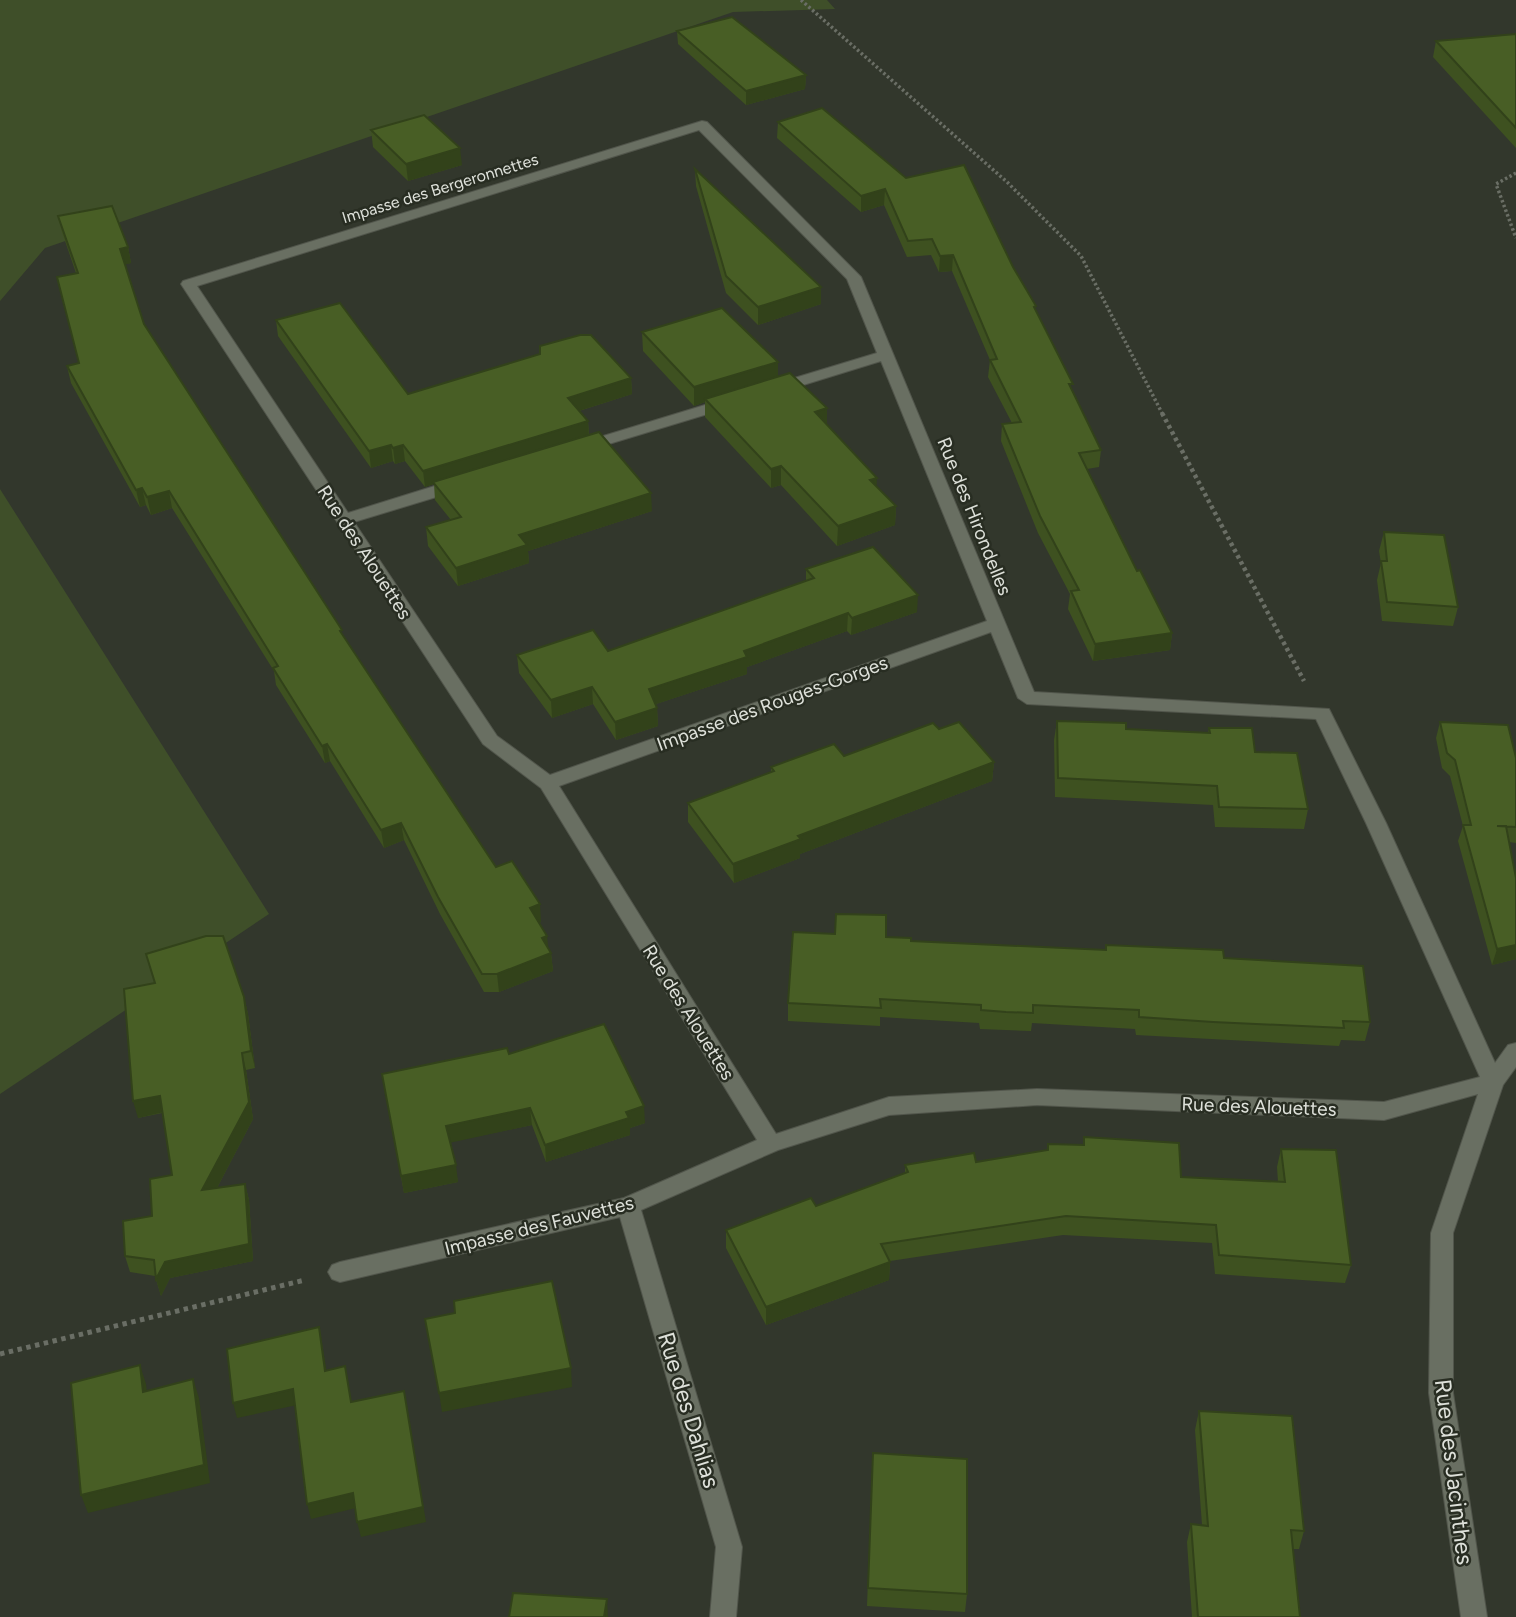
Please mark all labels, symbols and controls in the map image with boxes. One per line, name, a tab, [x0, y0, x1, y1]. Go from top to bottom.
street label: Impasse des Bergeronnettes	[340, 150, 541, 227]
street label: Rue des Hirondelles	[932, 434, 1017, 599]
street label: Rue des Alouettes	[313, 481, 417, 624]
street label: Impasse des Rouges-Gorges	[654, 651, 891, 756]
street label: Rue des Alouettes	[638, 940, 740, 1084]
street label: Rue des Alouettes	[1181, 1092, 1337, 1121]
street label: Impasse des Fauvettes	[442, 1191, 636, 1260]
street label: Rue des Dahlias	[652, 1329, 726, 1491]
street label: Rue des Jacinthes	[1429, 1378, 1479, 1566]

